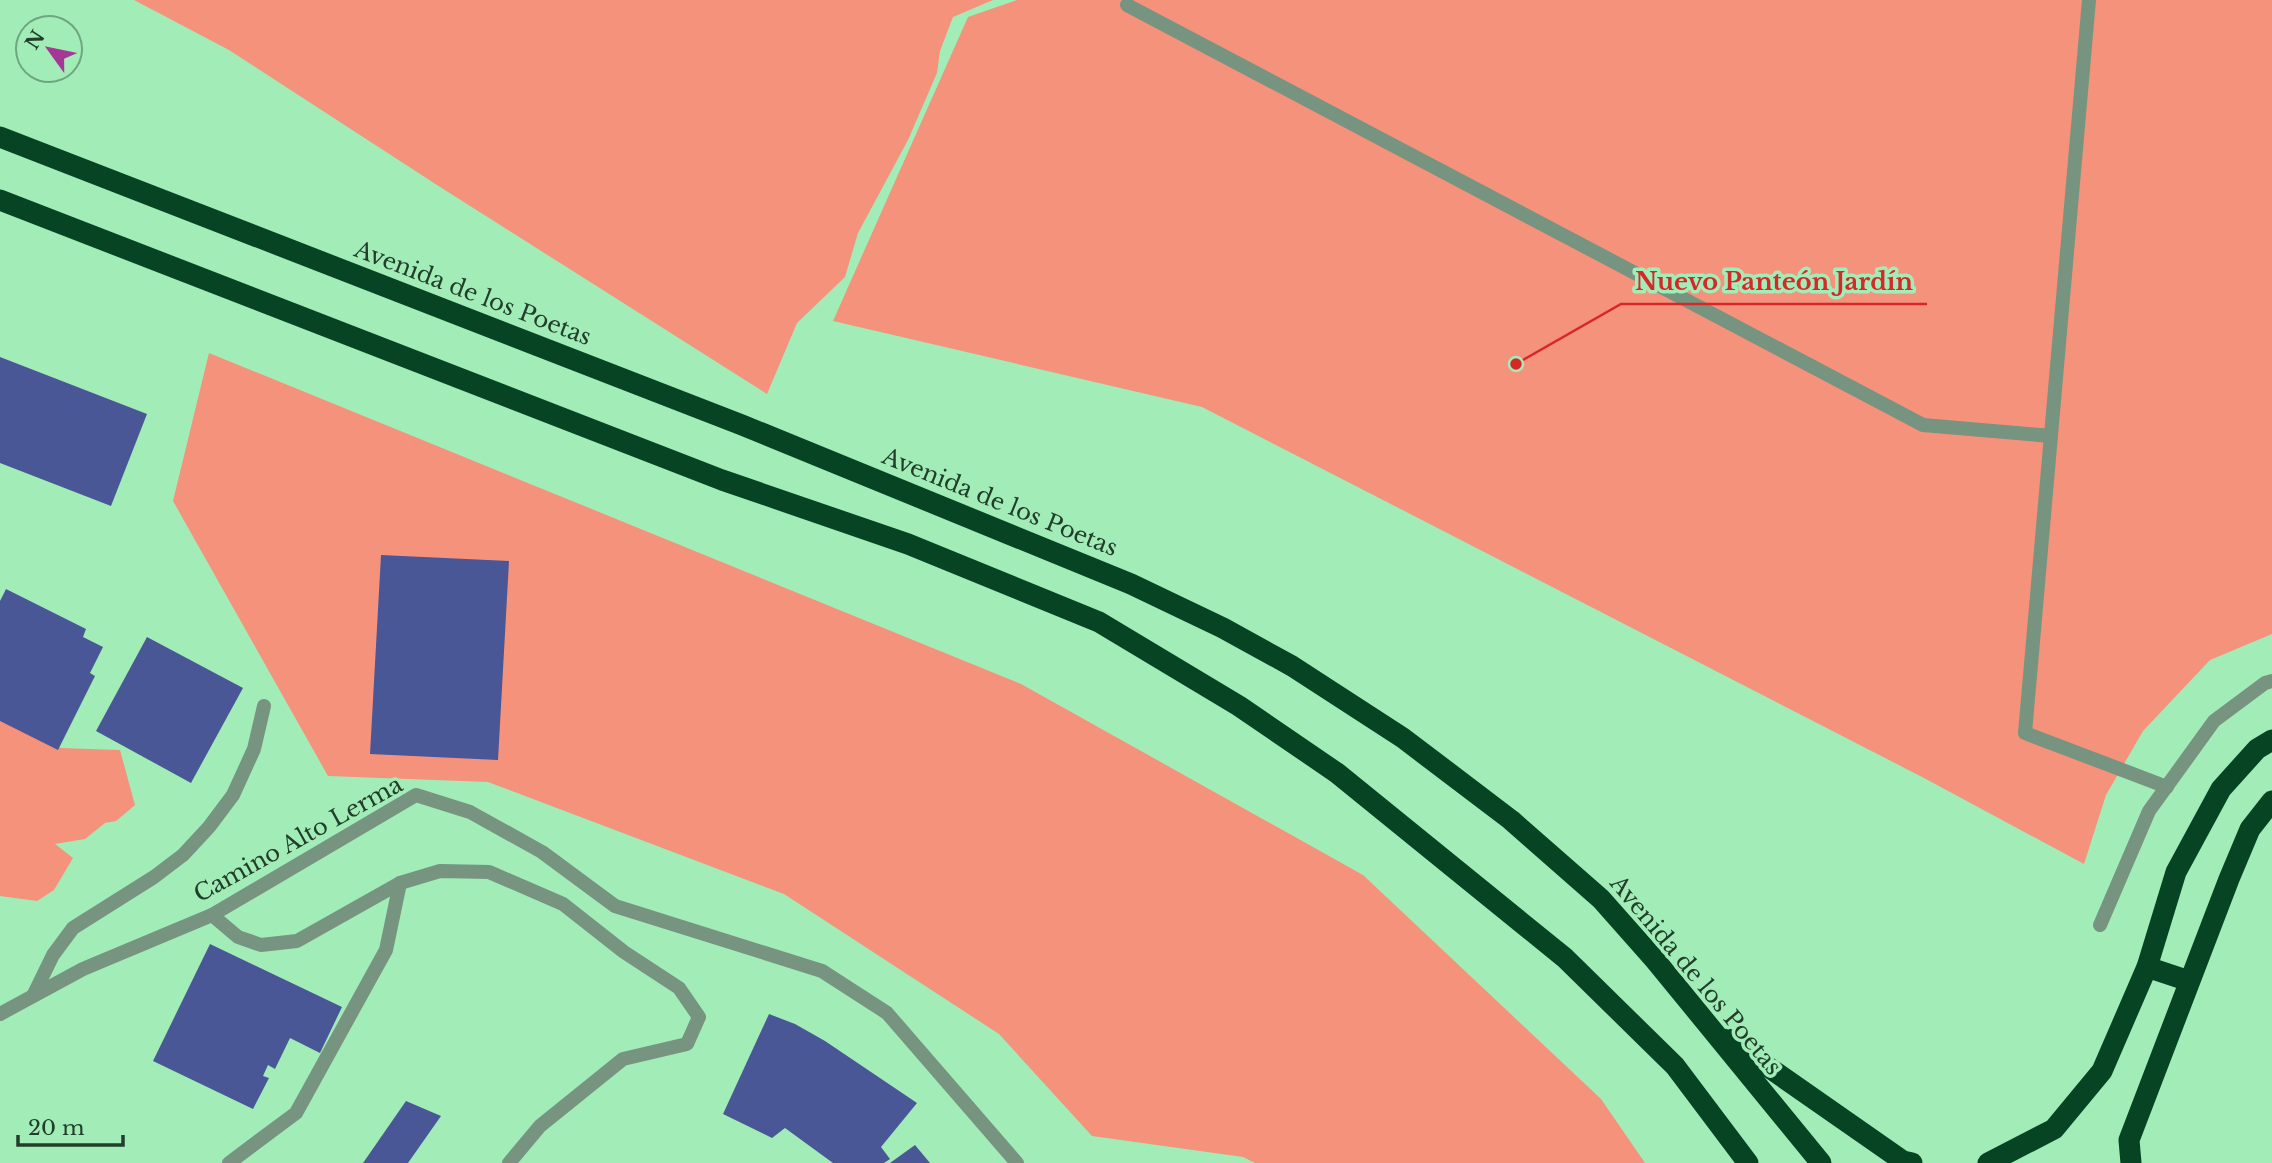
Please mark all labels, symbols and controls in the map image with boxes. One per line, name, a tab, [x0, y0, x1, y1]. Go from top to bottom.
north arrow	[14, 14, 84, 84]
text: N	[21, 26, 50, 54]
street label: Avenida de los Poetas	[350, 235, 595, 351]
callout: Nuevo Panteón Jardín	[1621, 259, 1927, 304]
text: Nuevo Panteón Jardín	[1635, 267, 1914, 296]
street label: Avenida de los Poetas	[877, 442, 1122, 562]
street label: Camino Alto Lerma	[189, 770, 407, 908]
street label: Avenida de los Poetas	[1604, 869, 1788, 1080]
scale bar	[18, 1104, 122, 1148]
text: 20 m	[28, 1115, 85, 1141]

